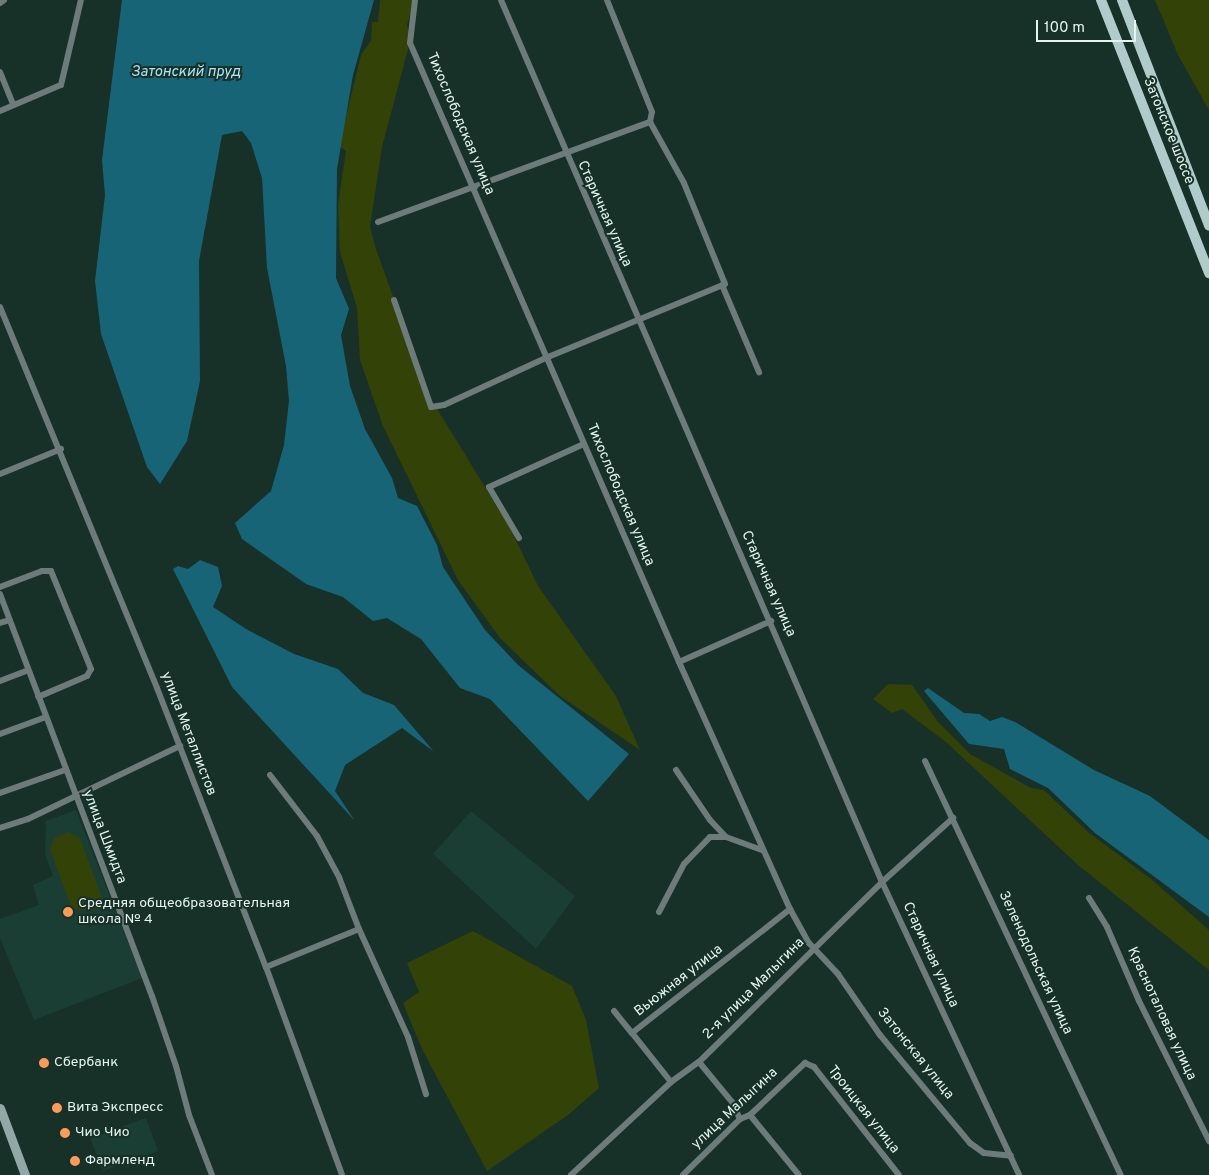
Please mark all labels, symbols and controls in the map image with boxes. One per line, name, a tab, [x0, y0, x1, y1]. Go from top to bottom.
scale bar	[1039, 10, 1139, 42]
text: 100 m	[1044, 19, 1085, 38]
street label: Тихослободская улица	[422, 50, 498, 198]
water label: Затонский пруд	[131, 64, 241, 82]
street label: Затонское шоссе	[1139, 75, 1197, 187]
street label: Старичная улица	[573, 158, 635, 270]
street label: Тихослободская улица	[582, 421, 658, 569]
street label: Старичная улица	[737, 528, 799, 640]
street label: улица Металлистов	[157, 670, 219, 798]
street label: улица Шмидта	[78, 788, 130, 886]
street label: Зеленодольская улица	[994, 889, 1076, 1037]
place label: Средняя общеобразовательная школа № 4	[78, 896, 290, 929]
street label: Старичная улица	[898, 900, 962, 1010]
marker: Средняя общеобразовательная школа № 4	[62, 906, 74, 918]
street label: 2-я улица Малыгина	[700, 935, 808, 1043]
street label: Вьюжная улица	[632, 941, 726, 1021]
street label: Красноталовая улица	[1123, 945, 1199, 1083]
street label: Затонская улица	[873, 1005, 957, 1103]
place label: Сбербанк	[54, 1055, 118, 1071]
marker: Сбербанк	[38, 1057, 50, 1069]
street label: Троицкая улица	[824, 1063, 902, 1157]
street label: улица Малыгина	[688, 1065, 782, 1153]
place label: Вита Экспресс	[67, 1100, 163, 1116]
marker: Вита Экспресс	[51, 1102, 63, 1114]
place label: Чио Чио	[75, 1125, 130, 1141]
marker: Чио Чио	[59, 1127, 71, 1139]
place label: Фармленд	[85, 1153, 155, 1169]
marker: Фармленд	[69, 1155, 81, 1167]

